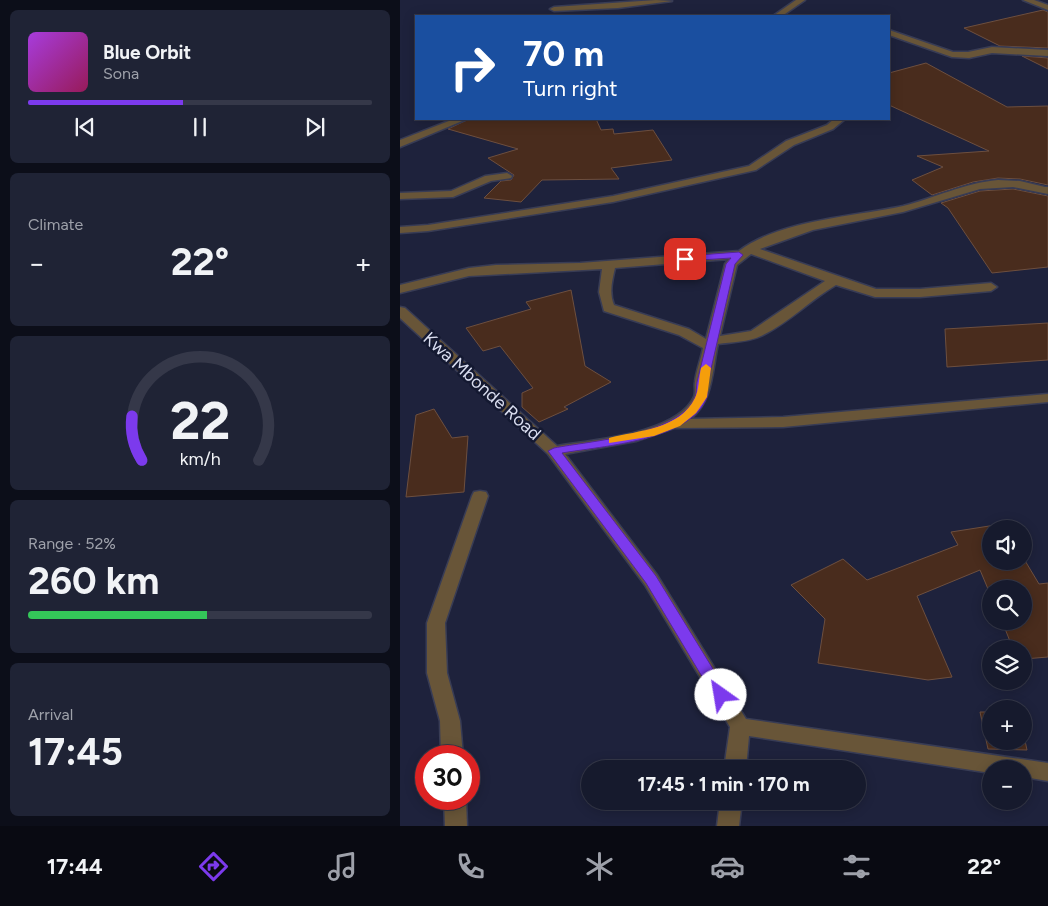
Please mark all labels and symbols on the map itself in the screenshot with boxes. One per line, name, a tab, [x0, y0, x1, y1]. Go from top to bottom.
pin	[664, 238, 706, 280]
street label: Kwa Mbonde Road	[419, 327, 545, 445]
position arrow	[694, 668, 746, 720]
speed limit sign: 30	[415, 745, 480, 810]

